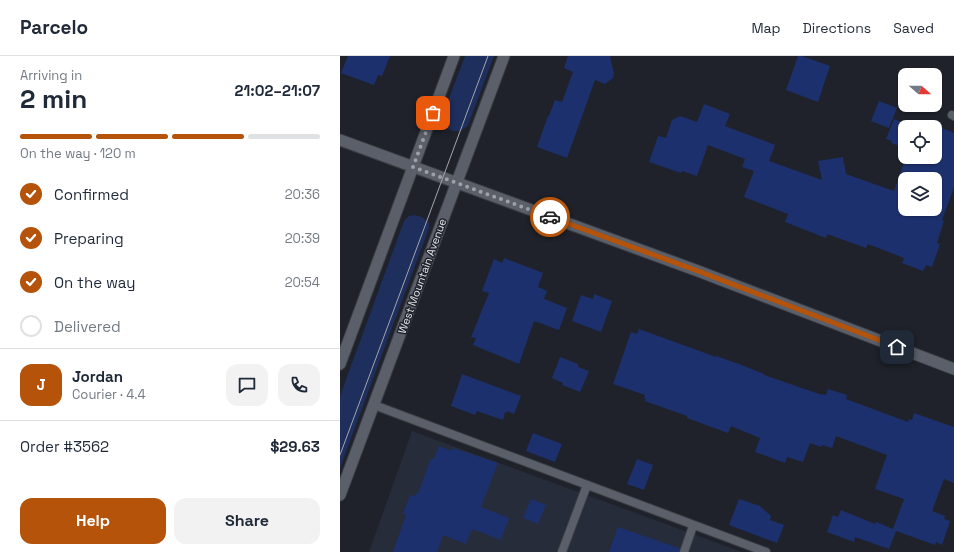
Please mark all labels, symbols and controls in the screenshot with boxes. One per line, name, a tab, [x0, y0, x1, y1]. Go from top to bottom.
text: Parcelo	[20, 15, 88, 40]
text: Map	[751, 19, 781, 37]
text: Directions	[803, 19, 871, 37]
text: Saved	[893, 19, 934, 37]
text: Arriving in	[20, 67, 82, 84]
north arrow	[898, 68, 942, 112]
map controls	[898, 68, 942, 216]
text: 21:02–21:07	[235, 81, 320, 100]
text: 2 min	[20, 82, 87, 116]
pin	[416, 96, 450, 130]
icon: bag	[422, 102, 444, 124]
button: locate	[898, 120, 942, 164]
text: On the way · 120 m	[20, 145, 136, 162]
button: layers	[898, 172, 942, 216]
icon: check	[20, 183, 42, 205]
text: Confirmed	[54, 185, 129, 204]
text: 20:36	[285, 186, 320, 203]
courier	[530, 197, 570, 237]
icon: car	[539, 206, 561, 228]
street label: West Mountain Avenue	[395, 217, 449, 335]
icon: check	[20, 227, 42, 249]
text: Preparing	[54, 229, 124, 248]
text: 20:39	[285, 230, 320, 247]
icon: check	[20, 271, 42, 293]
text: On the way	[54, 273, 135, 292]
text: 20:54	[285, 274, 320, 291]
text: Delivered	[54, 317, 121, 336]
pin	[880, 330, 914, 364]
icon: home	[886, 336, 908, 358]
button: chat	[226, 364, 268, 406]
button: phone	[278, 364, 320, 406]
text: Jordan	[72, 367, 123, 386]
text: J	[36, 375, 46, 394]
text: Courier · 4.4	[72, 386, 146, 403]
text: Order #3562	[20, 437, 109, 456]
text: $29.63	[270, 437, 320, 456]
button: Help	[20, 498, 166, 544]
button: Share	[174, 498, 320, 544]

